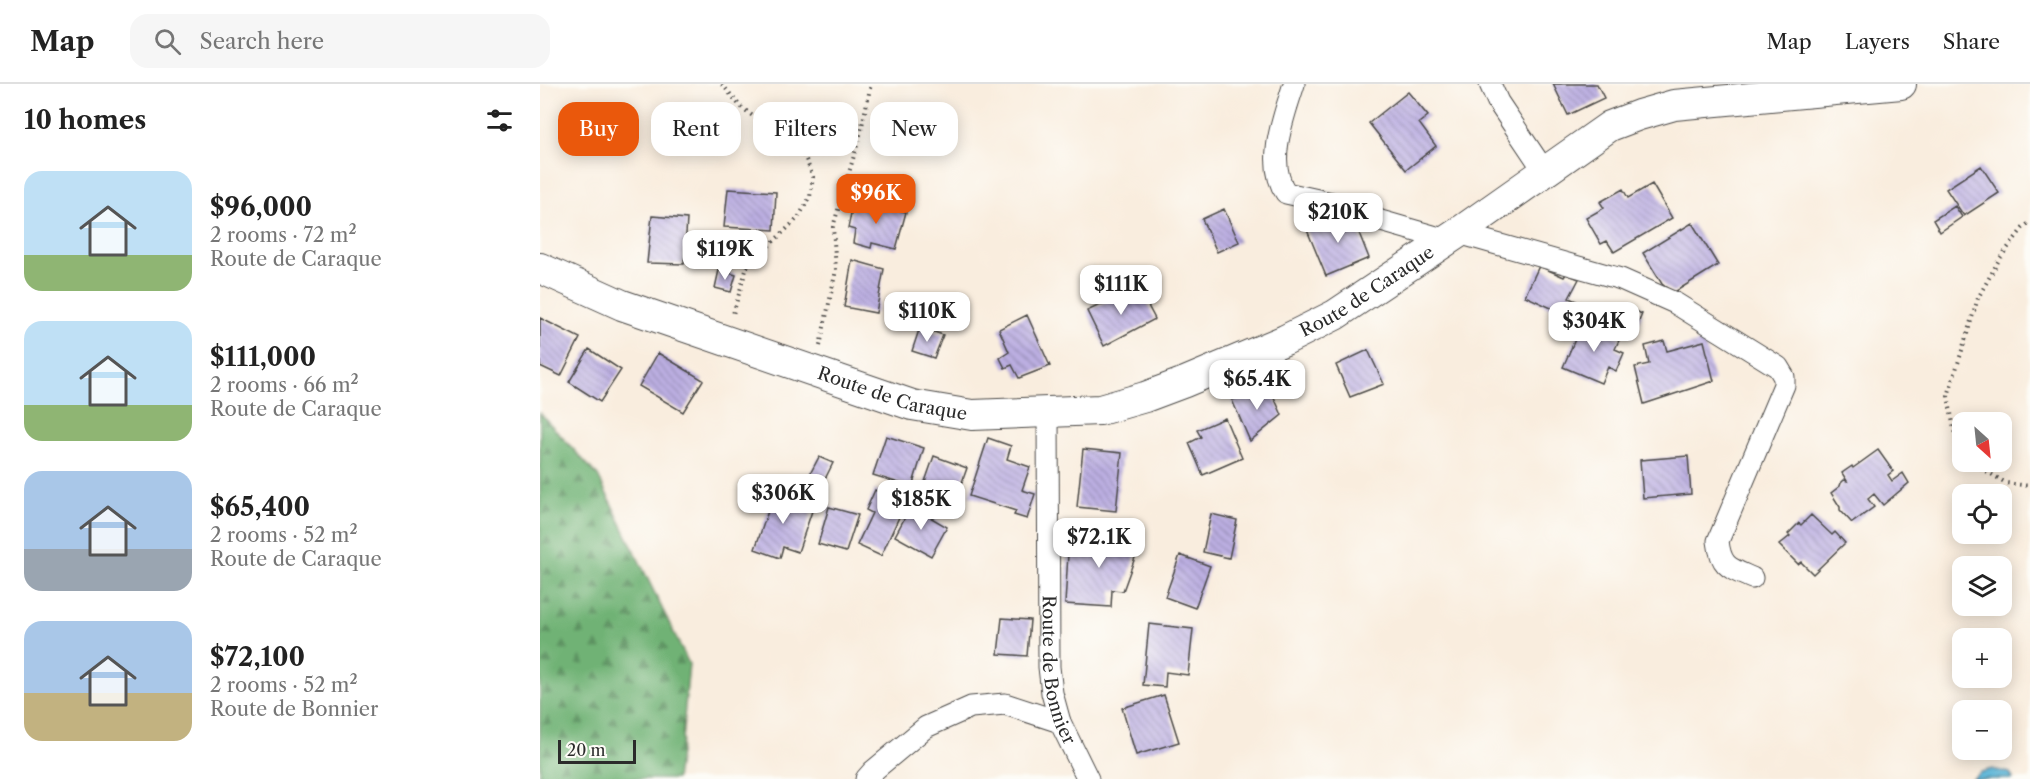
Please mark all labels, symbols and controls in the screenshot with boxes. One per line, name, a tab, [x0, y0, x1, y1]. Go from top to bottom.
search box	[130, 14, 550, 68]
text: Map	[30, 24, 94, 58]
icon: search	[151, 25, 184, 58]
text: Search here	[199, 28, 324, 55]
text: Map	[1767, 29, 1812, 54]
text: Layers	[1845, 29, 1910, 54]
text: Share	[1943, 29, 2000, 54]
chip: Buy	[558, 102, 639, 156]
chip: Rent	[651, 102, 741, 156]
chip: Filters	[753, 102, 858, 156]
chip: New	[870, 102, 958, 156]
text: 10 homes	[24, 104, 146, 136]
icon: filters	[483, 104, 516, 137]
pin: $96K	[840, 174, 912, 225]
text: $96K	[850, 181, 902, 205]
text: $96,000	[210, 191, 312, 223]
pin: $210K	[1296, 193, 1380, 244]
icon: home	[72, 195, 144, 267]
text: $210K	[1308, 200, 1368, 224]
text: 2 rooms · 72 m²	[210, 223, 357, 247]
pin: $119K	[683, 230, 767, 281]
text: $119K	[696, 237, 754, 261]
street label: Route de Caraque	[1296, 241, 1438, 342]
text: Route de Caraque	[210, 247, 382, 271]
pin: $111K	[1079, 265, 1163, 316]
text: $111K	[1094, 272, 1148, 296]
pin: $110K	[885, 292, 969, 343]
text: $110K	[898, 299, 956, 323]
pin: $304K	[1552, 302, 1636, 353]
text: $304K	[1562, 309, 1626, 333]
text: $111,000	[210, 341, 316, 373]
icon: home	[72, 345, 144, 417]
pin: $65.4K	[1208, 360, 1306, 411]
street label: Route de Caraque	[815, 362, 969, 425]
text: $65.4K	[1223, 367, 1291, 391]
text: 2 rooms · 66 m²	[210, 373, 359, 397]
text: Route de Caraque	[210, 397, 382, 421]
north arrow	[1952, 412, 2012, 472]
map controls	[1952, 412, 2012, 760]
pin: $306K	[741, 474, 825, 525]
pin: $185K	[879, 480, 963, 531]
text: $306K	[751, 481, 815, 505]
button: locate	[1952, 484, 2012, 544]
text: $185K	[891, 487, 951, 511]
text: $65,400	[210, 491, 310, 523]
icon: home	[72, 495, 144, 567]
pin: $72.1K	[1050, 518, 1148, 569]
text: 2 rooms · 52 m²	[210, 523, 358, 547]
text: $72.1K	[1067, 525, 1131, 549]
text: Route de Caraque	[210, 547, 382, 571]
button: layers	[1952, 556, 2012, 616]
street label: Route de Bonnier	[1038, 595, 1080, 748]
button: +	[1952, 628, 2012, 688]
text: $72,100	[210, 641, 305, 673]
icon: home	[72, 645, 144, 717]
text: 2 rooms · 52 m²	[210, 673, 358, 697]
text: Route de Bonnier	[210, 697, 378, 721]
button: −	[1952, 700, 2012, 760]
scale bar	[558, 737, 636, 764]
text: 20 m	[567, 740, 606, 760]

